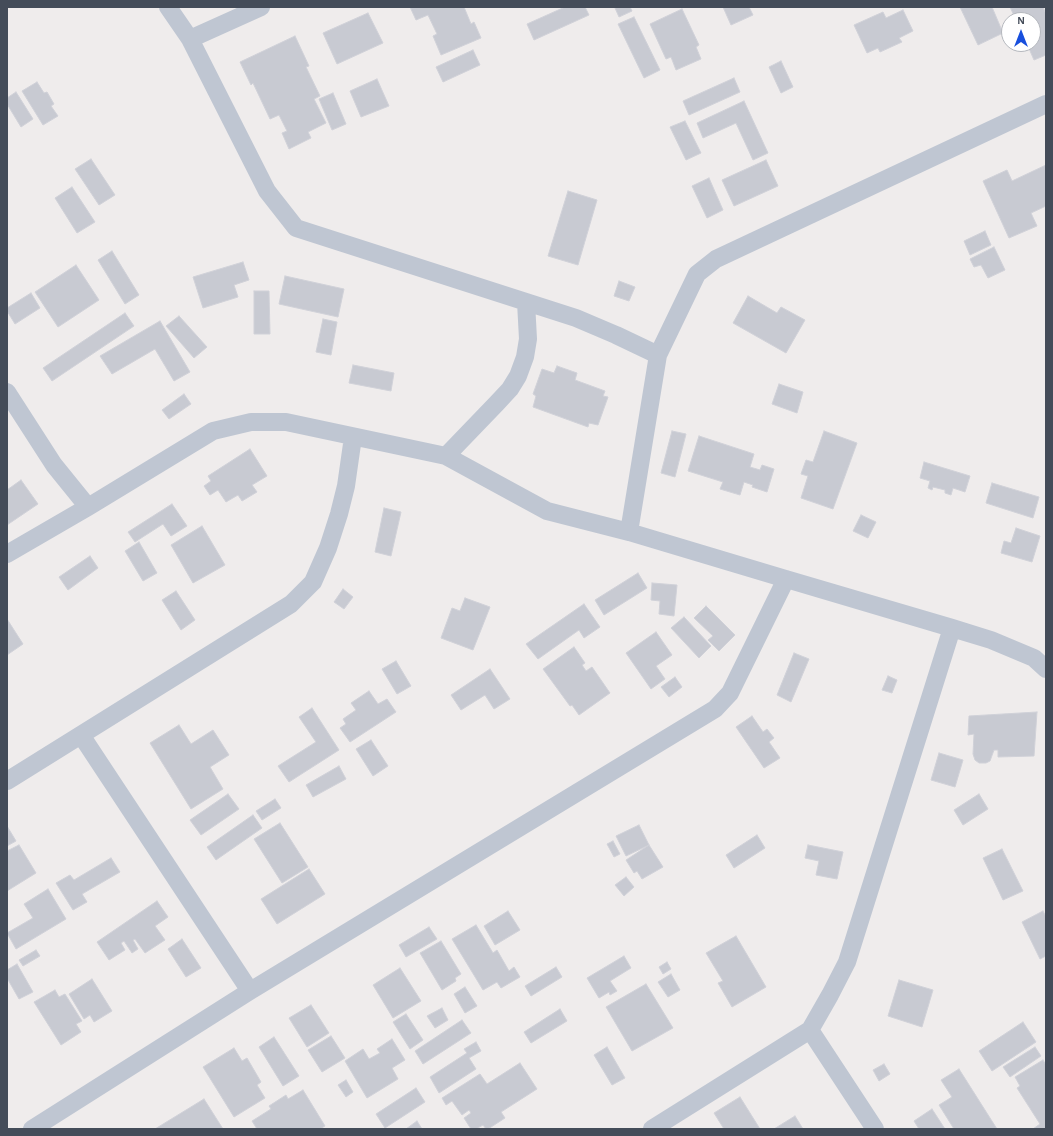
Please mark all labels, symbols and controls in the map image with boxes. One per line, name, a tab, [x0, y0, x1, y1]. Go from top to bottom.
north arrow	[1001, 12, 1041, 52]
text: N	[1017, 15, 1025, 26]

